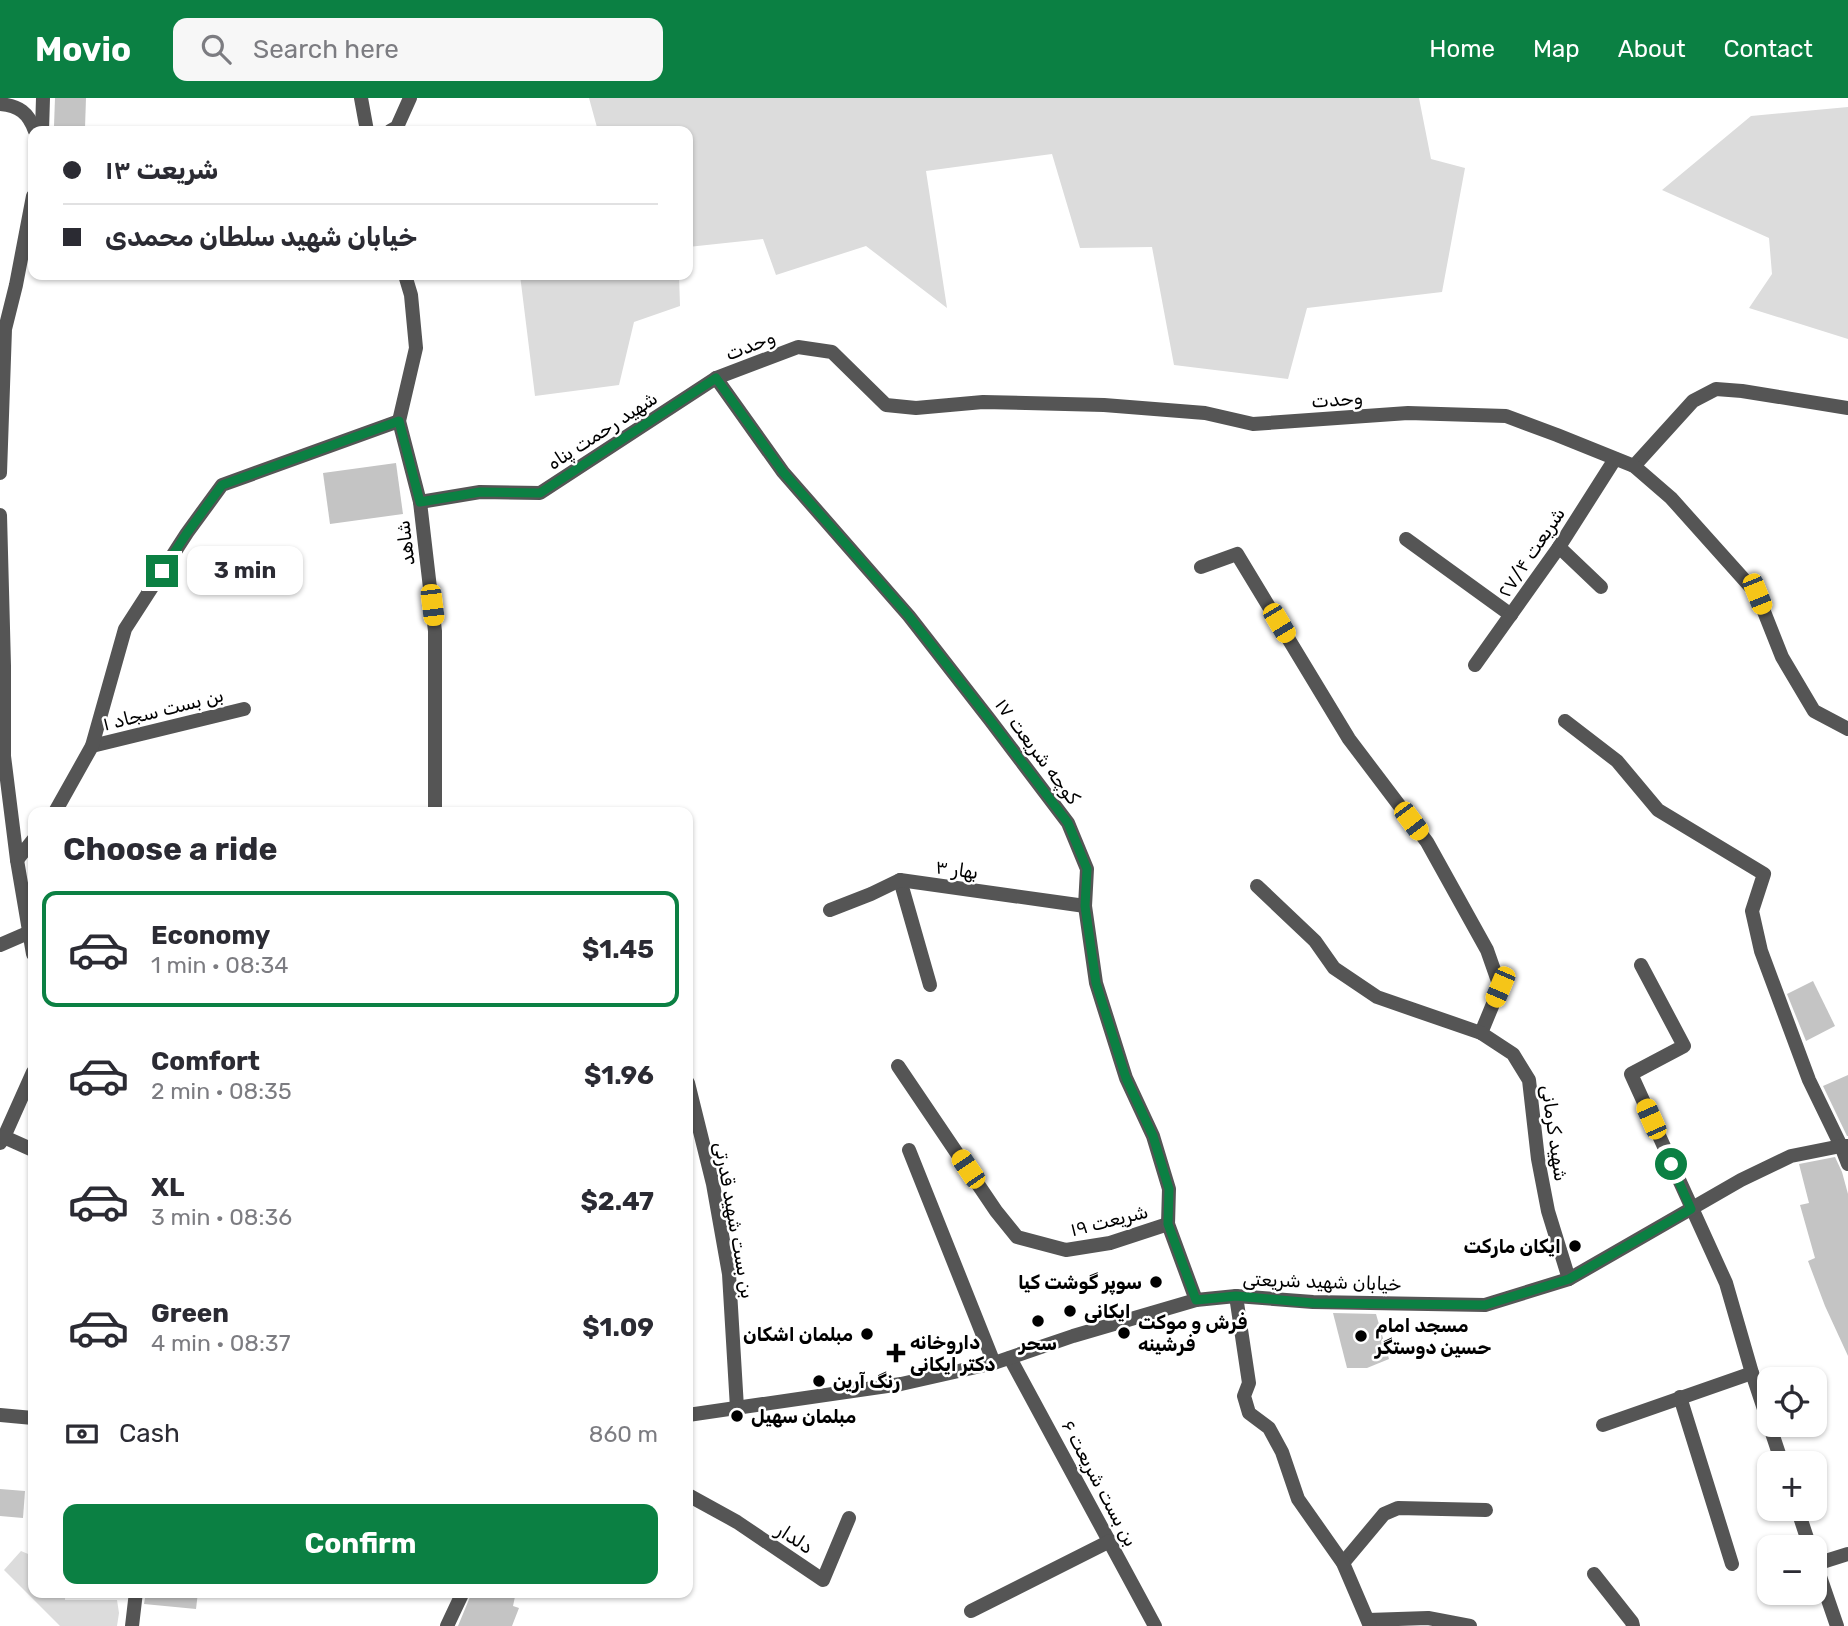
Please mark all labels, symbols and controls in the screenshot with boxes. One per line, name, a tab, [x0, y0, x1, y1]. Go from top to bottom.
search box	[173, 18, 663, 81]
text: Movio	[35, 30, 131, 69]
icon: search	[197, 30, 235, 68]
text: Search here	[253, 34, 399, 65]
text: Home	[1429, 35, 1495, 63]
text: Map	[1533, 35, 1580, 63]
text: About	[1618, 35, 1686, 63]
text: Contact	[1724, 35, 1813, 63]
text: شریعت ۱۳	[105, 155, 218, 186]
text: خیابان شهید سلطان محمدی	[105, 222, 417, 253]
street label: وحدت	[722, 325, 778, 365]
street label: شهید رحمت پناه	[543, 386, 663, 476]
street label: وحدت	[1311, 386, 1364, 413]
street label: شریعت ۲۷/۴	[1493, 503, 1570, 602]
street label: شاهد	[391, 519, 420, 567]
callout: 3 min	[186, 546, 302, 596]
route end	[146, 555, 178, 587]
text: 3 min	[214, 556, 276, 584]
car	[1740, 571, 1775, 617]
car	[420, 583, 445, 627]
car	[1260, 600, 1299, 646]
street label: بن بست سجاد ۱	[100, 683, 226, 736]
street label: کوچه شریعت ۱۷	[990, 694, 1085, 809]
car	[1390, 798, 1433, 844]
text: Choose a ride	[63, 830, 277, 868]
street label: بهار ۳	[934, 855, 980, 884]
icon: car	[67, 918, 130, 981]
text: Economy	[151, 920, 270, 951]
text: $1.45	[582, 934, 654, 965]
text: 1 min · 08:34	[151, 951, 289, 979]
car	[1483, 964, 1518, 1010]
icon: car	[67, 1044, 130, 1107]
text: Comfort	[151, 1046, 260, 1077]
text: $1.96	[584, 1060, 654, 1091]
text: 2 min · 08:35	[151, 1077, 292, 1105]
street label: شهید کرمانی	[1536, 1083, 1573, 1183]
car	[1633, 1096, 1670, 1142]
street label: بن بست شهید قدرتی	[709, 1140, 760, 1300]
car	[948, 1146, 989, 1192]
route start	[1655, 1148, 1687, 1180]
icon: car	[67, 1170, 130, 1233]
text: XL	[151, 1172, 184, 1203]
text: $2.47	[581, 1186, 654, 1217]
street label: شریعت ۱۹	[1068, 1200, 1150, 1241]
text: 3 min · 08:36	[151, 1203, 292, 1231]
place label: ایکان مارکت	[1464, 1235, 1561, 1258]
marker: ایکان مارکت	[1567, 1238, 1583, 1254]
street label: خیابان شهید شریعتی	[1242, 1267, 1402, 1296]
place label: سوپر گوشت کیا	[1018, 1271, 1142, 1296]
marker: سوپر گوشت کیا	[1148, 1274, 1164, 1290]
icon: car	[67, 1296, 130, 1359]
text: Green	[151, 1298, 229, 1329]
place label: ایکانی	[1084, 1300, 1131, 1323]
marker: ایکانی	[1062, 1303, 1078, 1319]
place label: فرش و موکت فرشینه	[1138, 1311, 1247, 1356]
text: $1.09	[582, 1312, 654, 1343]
marker: سحر	[1030, 1313, 1046, 1329]
place label: مسجد امام حسین دوستگر	[1374, 1314, 1491, 1359]
place label: مبلمان اشکان	[743, 1323, 853, 1346]
marker: فرش و موکت فرشینه	[1116, 1325, 1132, 1341]
marker: مبلمان اشکان	[859, 1326, 875, 1342]
marker: مسجد امام حسین دوستگر	[1353, 1328, 1369, 1344]
text: 4 min · 08:37	[151, 1329, 290, 1357]
place label: داروخانه دکتر ایکانی	[910, 1331, 995, 1376]
place label: سحر	[1018, 1332, 1057, 1355]
marker: داروخانه دکتر ایکانی	[888, 1345, 904, 1361]
map controls	[1757, 1367, 1827, 1605]
button: locate	[1757, 1367, 1827, 1437]
place label: رنگ آرین	[833, 1370, 900, 1393]
marker: رنگ آرین	[811, 1373, 827, 1389]
place label: مبلمان سهیل	[751, 1405, 856, 1428]
marker: مبلمان سهیل	[729, 1408, 745, 1424]
icon: cash	[63, 1415, 101, 1453]
street label: بن بست شریعت ۶	[1057, 1416, 1143, 1550]
text: Cash	[119, 1418, 180, 1449]
text: 860 m	[589, 1420, 658, 1448]
button: +	[1757, 1451, 1827, 1521]
button: Confirm	[63, 1504, 658, 1584]
street label: دلدار	[771, 1518, 817, 1559]
button: −	[1757, 1535, 1827, 1605]

